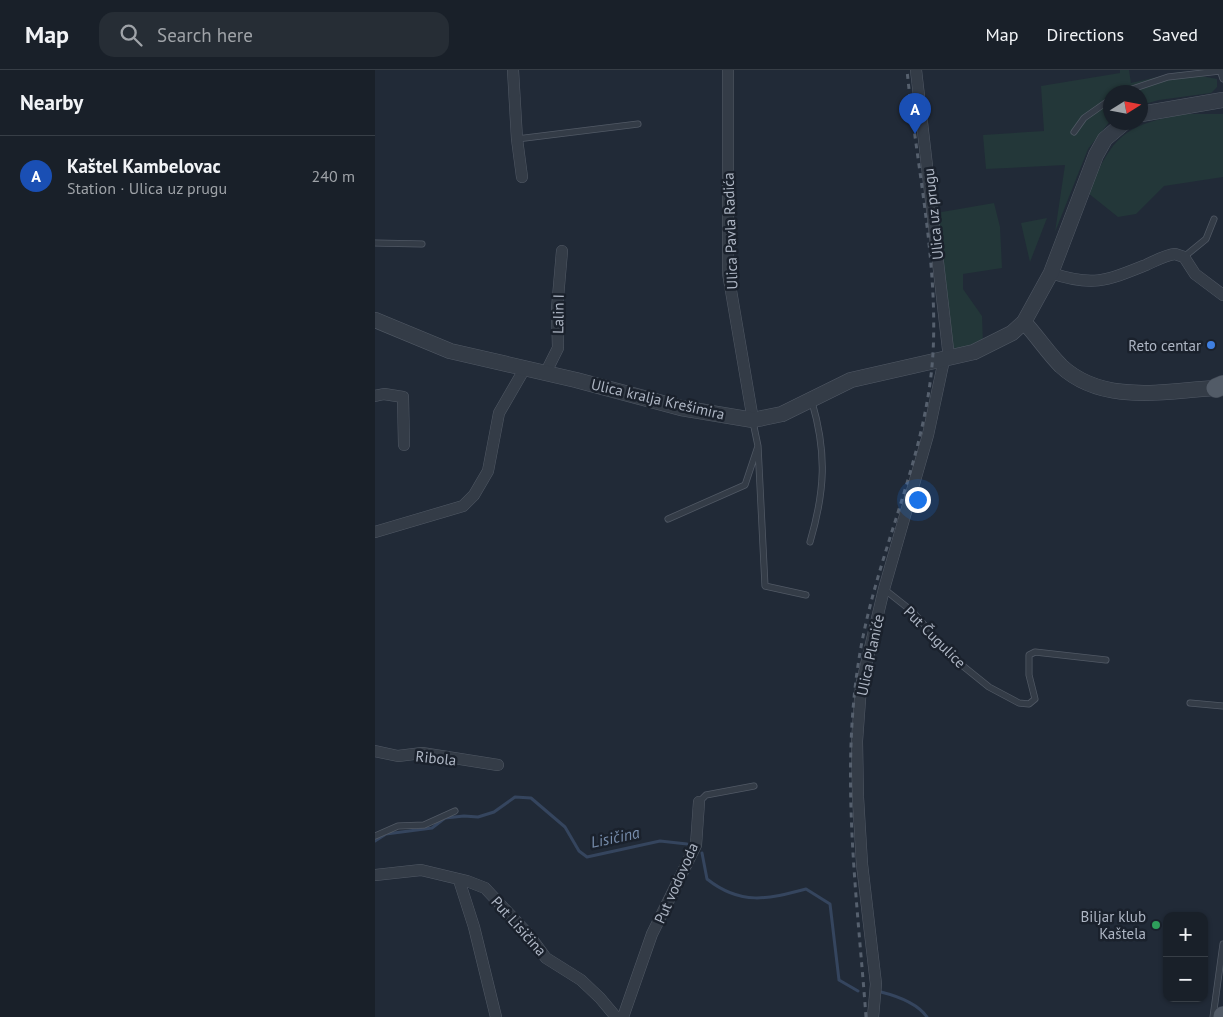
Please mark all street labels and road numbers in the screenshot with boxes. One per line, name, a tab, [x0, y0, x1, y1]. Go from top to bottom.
street label: Ulica uz prugu	[919, 167, 947, 261]
street label: Ulica Pavla Radića	[718, 172, 742, 290]
street label: Lalin I	[548, 294, 568, 334]
street label: Ulica kralja Krešimira	[589, 374, 727, 424]
street label: Put Čugulice	[900, 602, 970, 672]
street label: Ulica Planiće	[852, 612, 888, 698]
street label: Ribola	[415, 746, 457, 770]
street label: Put vodovoda	[650, 840, 702, 926]
street label: Put Lisičina	[487, 892, 551, 960]

